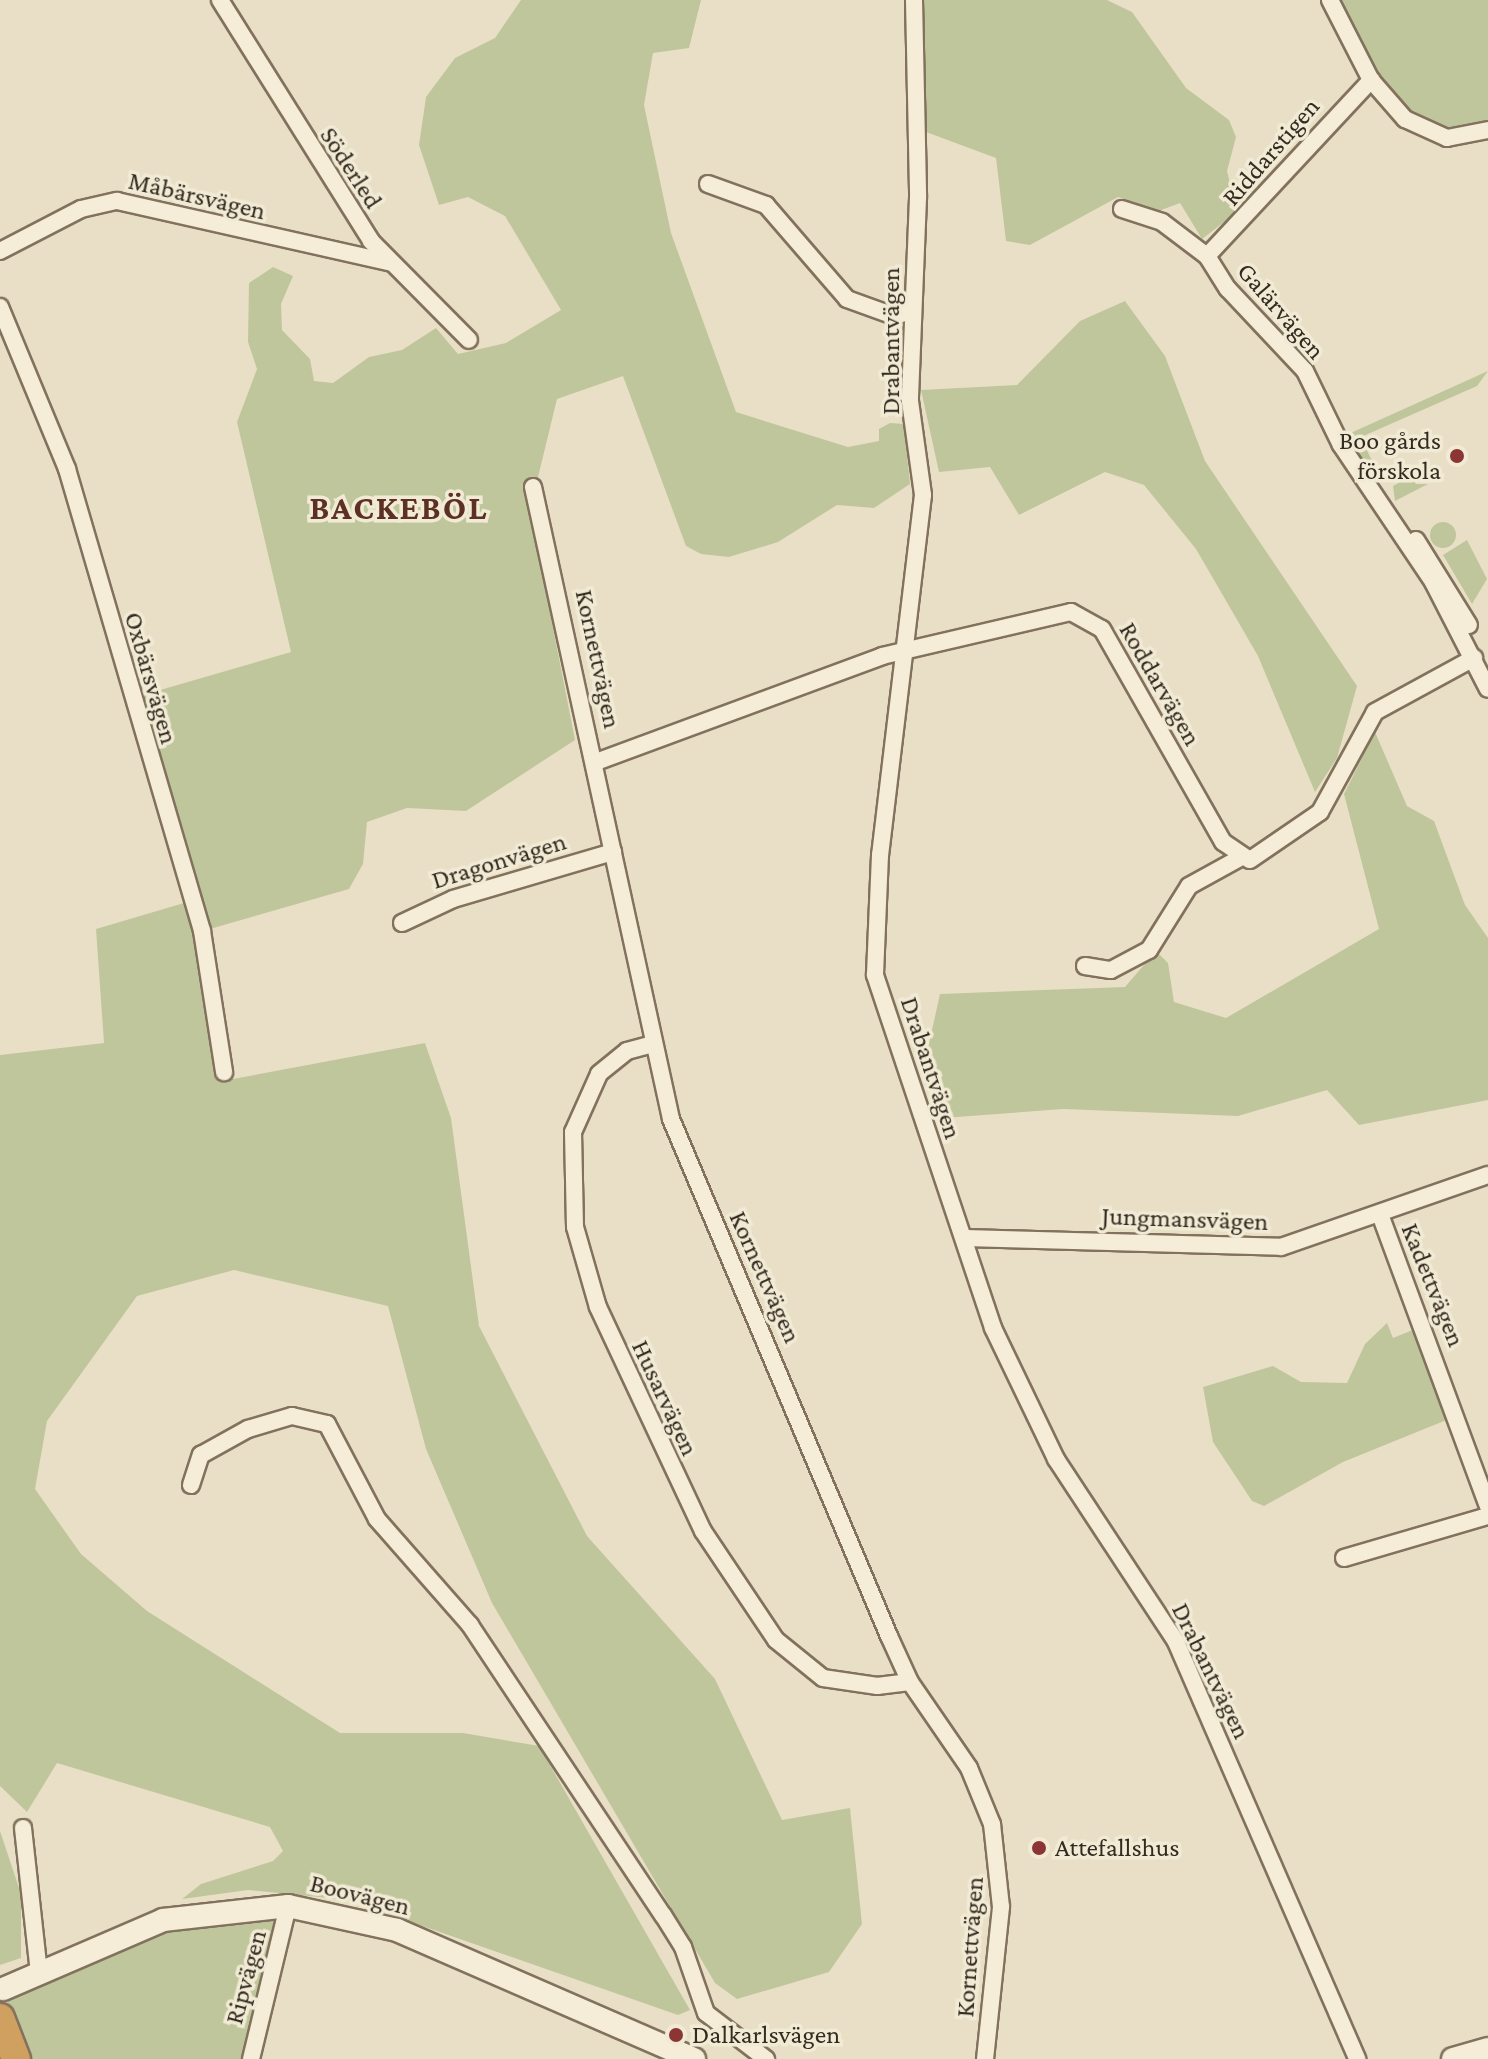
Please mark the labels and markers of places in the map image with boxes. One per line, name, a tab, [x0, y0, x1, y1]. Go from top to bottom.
place label: Boo gårds förskola	[1339, 425, 1441, 486]
marker: Boo gårds förskola	[1448, 447, 1466, 465]
place label: Attefallshus	[1055, 1832, 1180, 1864]
marker: Attefallshus	[1030, 1839, 1048, 1857]
place label: Dalkarlsvägen	[692, 2019, 840, 2051]
marker: Dalkarlsvägen	[667, 2026, 685, 2044]

